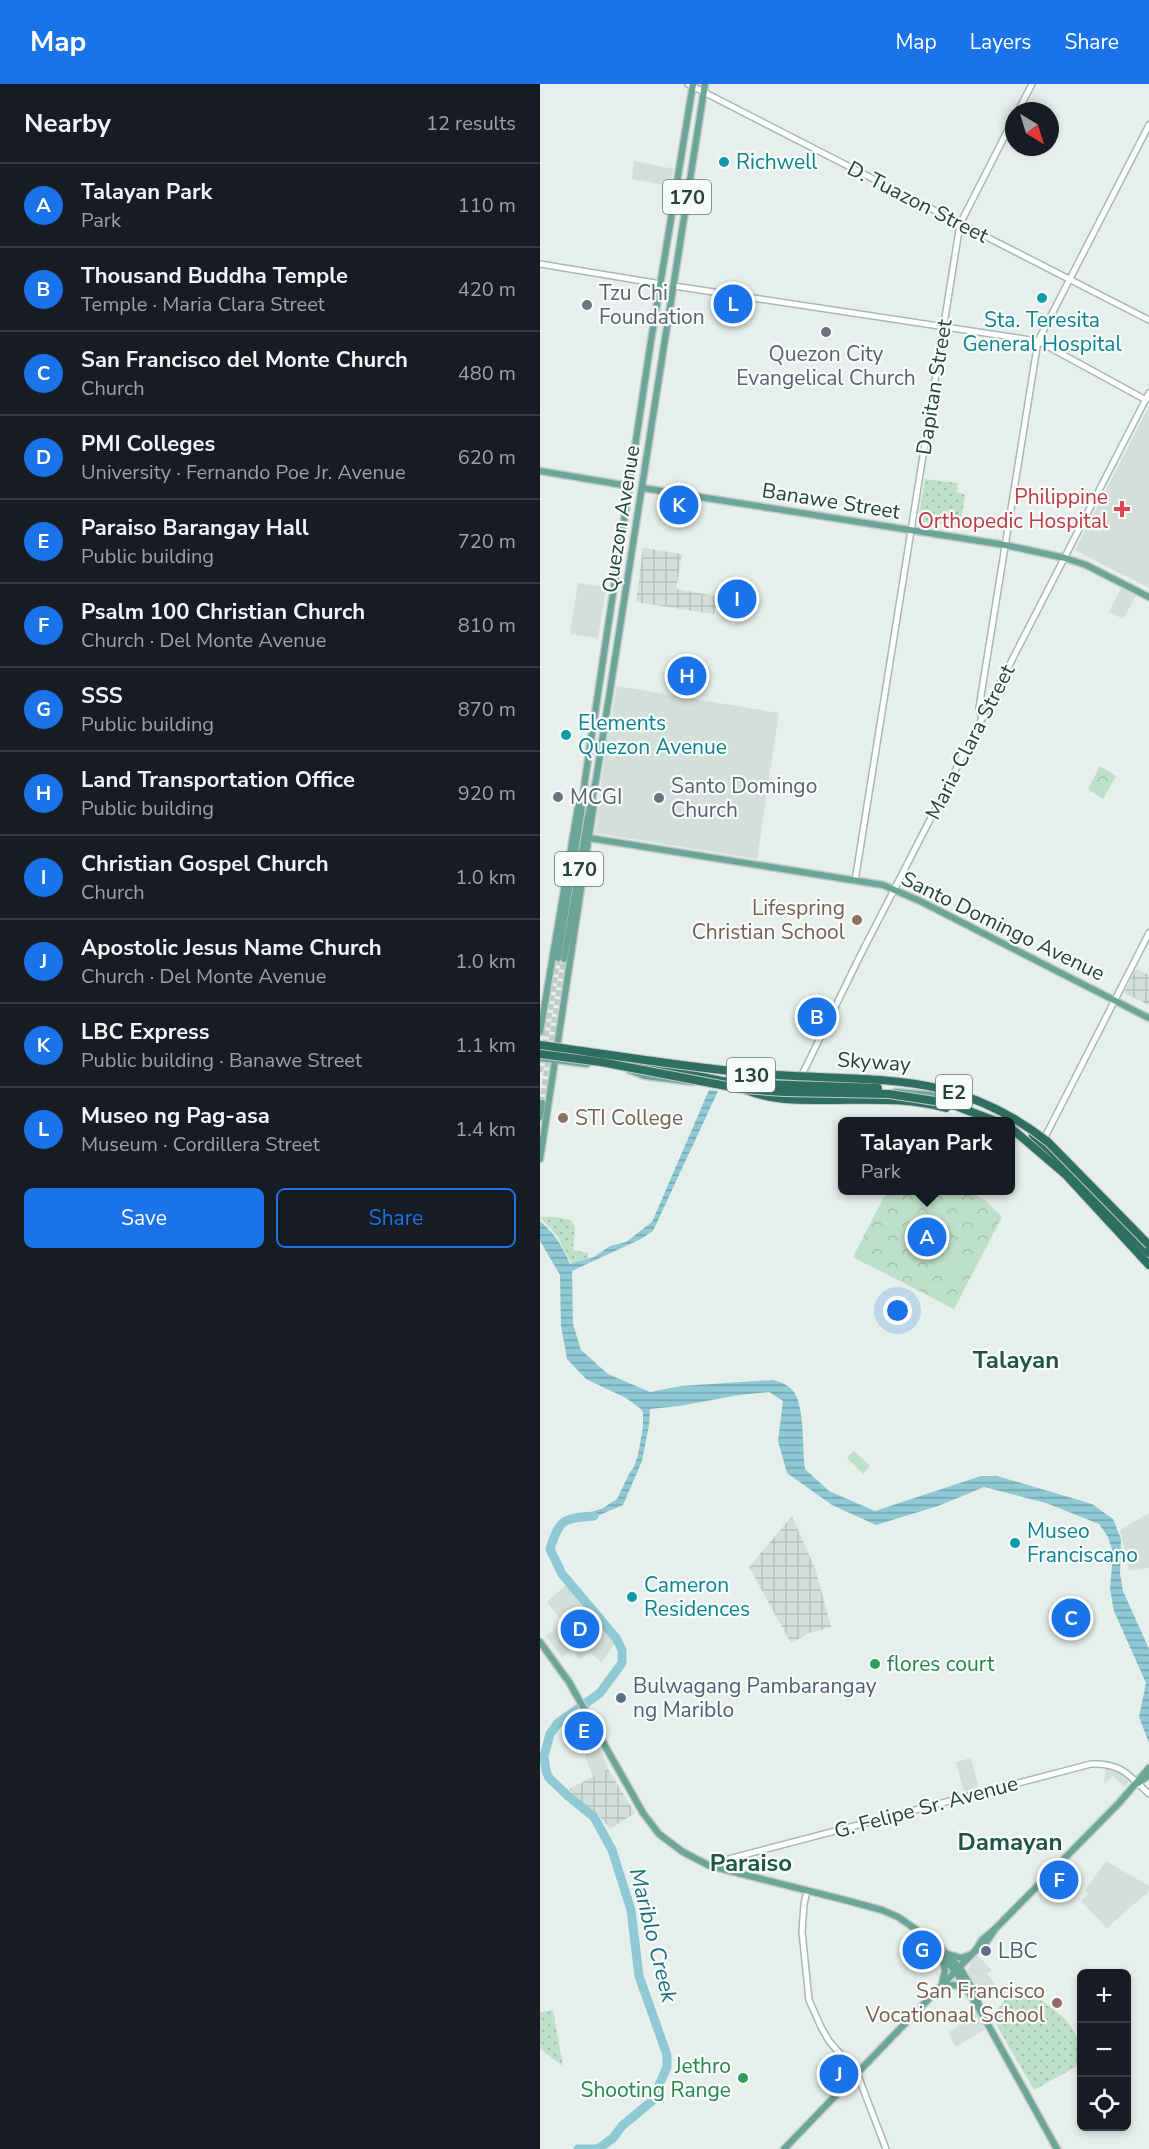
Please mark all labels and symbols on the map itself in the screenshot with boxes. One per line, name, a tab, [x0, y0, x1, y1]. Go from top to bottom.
north arrow	[1005, 102, 1059, 156]
place label: Richwell	[736, 148, 818, 176]
street label: D. Tuazon Street	[843, 154, 994, 250]
marker: Richwell	[717, 155, 731, 169]
road number: 170	[663, 180, 711, 214]
place label: Tzu Chi Foundation	[599, 279, 705, 331]
pin: L	[714, 282, 752, 326]
marker: Sta. Teresita General Hospital	[1035, 291, 1049, 305]
marker: Tzu Chi Foundation	[580, 298, 594, 312]
place label: Sta. Teresita General Hospital	[962, 306, 1122, 358]
street label: Dapitan Street	[909, 317, 959, 457]
marker: Quezon City Evangelical Church	[819, 325, 833, 339]
place label: Quezon City Evangelical Church	[736, 340, 916, 392]
street label: Quezon Avenue	[596, 443, 646, 595]
street label: Banawe Street	[760, 476, 903, 526]
pin: K	[660, 482, 698, 528]
place label: Philippine Orthopedic Hospital	[918, 483, 1109, 535]
marker: Philippine Orthopedic Hospital	[1113, 500, 1131, 518]
pin: I	[718, 576, 756, 622]
pin: H	[668, 654, 706, 698]
street label: Maria Clara Street	[919, 659, 1022, 824]
place label: Elements Quezon Avenue	[578, 709, 727, 761]
marker: Elements Quezon Avenue	[559, 728, 573, 742]
place label: Santo Domingo Church	[671, 772, 817, 824]
place label: MCGI	[570, 783, 622, 811]
marker: MCGI	[551, 790, 565, 804]
marker: Santo Domingo Church	[652, 791, 666, 805]
road number: 170	[555, 852, 603, 886]
street label: Santo Domingo Avenue	[897, 865, 1109, 987]
place label: Lifespring Christian School	[692, 894, 846, 946]
marker: Lifespring Christian School	[850, 913, 864, 927]
pin: B	[798, 994, 836, 1040]
street label: Skyway	[836, 1045, 912, 1079]
road number: 130	[727, 1058, 775, 1092]
road number: E2	[936, 1075, 972, 1109]
place label: STI College	[575, 1104, 683, 1132]
marker: STI College	[556, 1111, 570, 1125]
pin: A	[908, 1214, 946, 1260]
your location	[883, 1296, 912, 1325]
district label: Talayan	[973, 1344, 1059, 1376]
place label: Museo Franciscano	[1027, 1517, 1138, 1569]
marker: Museo Franciscano	[1008, 1536, 1022, 1550]
place label: Cameron Residences	[644, 1571, 750, 1623]
marker: Cameron Residences	[625, 1590, 639, 1604]
pin: C	[1052, 1596, 1090, 1640]
pin: D	[560, 1606, 600, 1652]
place label: flores court	[887, 1650, 995, 1678]
marker: flores court	[868, 1657, 882, 1671]
place label: Bulwagang Pambarangay ng Mariblo	[633, 1672, 877, 1724]
marker: Bulwagang Pambarangay ng Mariblo	[614, 1691, 628, 1705]
pin: E	[564, 1708, 603, 1754]
street label: G. Felipe Sr. Avenue	[831, 1769, 1021, 1845]
district label: Damayan	[957, 1826, 1063, 1858]
district label: Paraiso	[710, 1847, 792, 1879]
pin: F	[1040, 1858, 1078, 1902]
water label: Mariblo Creek	[622, 1865, 684, 2007]
pin: G	[902, 1928, 941, 1972]
place label: LBC	[998, 1937, 1038, 1965]
marker: LBC	[979, 1944, 993, 1958]
place label: San Francisco Vocationaal School	[864, 1977, 1046, 2029]
marker: San Francisco Vocationaal School	[1050, 1996, 1064, 2010]
place label: Jethro Shooting Range	[581, 2052, 731, 2104]
pin: J	[820, 2052, 858, 2096]
marker: Jethro Shooting Range	[736, 2071, 750, 2085]

